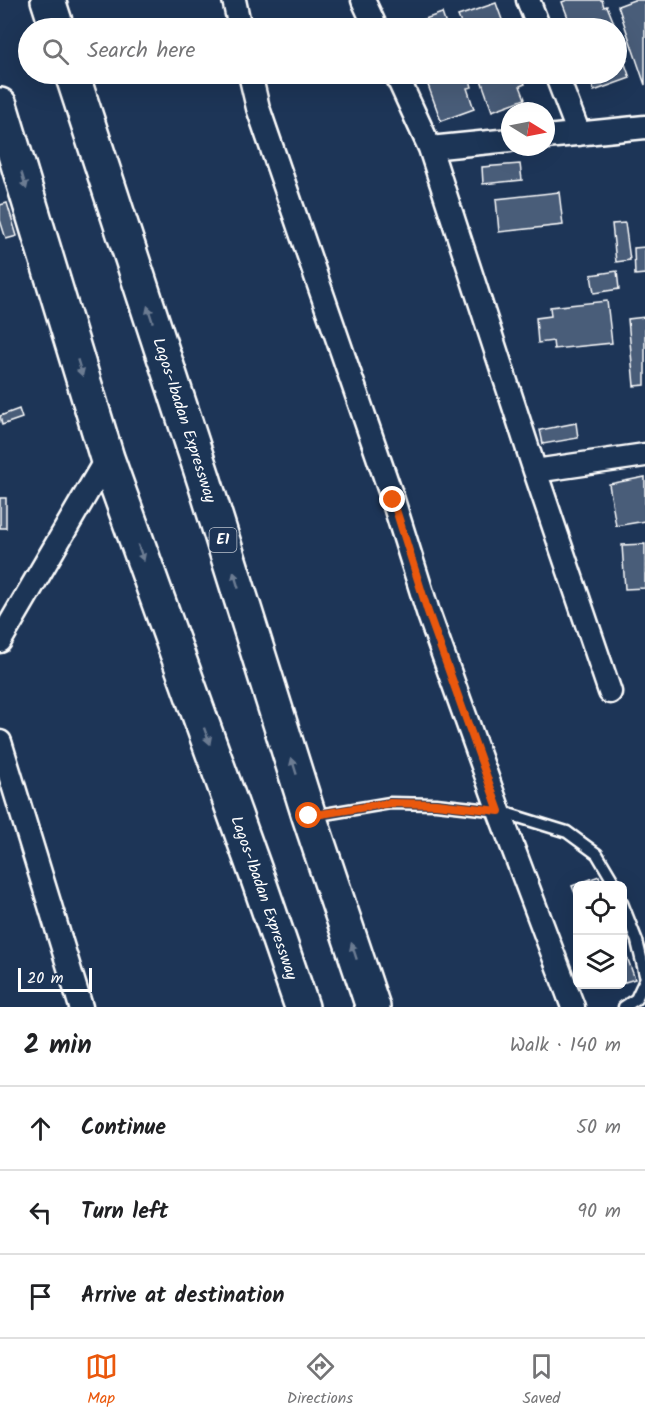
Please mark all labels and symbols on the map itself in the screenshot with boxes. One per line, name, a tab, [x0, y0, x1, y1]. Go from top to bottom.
north arrow	[501, 102, 555, 156]
one-way arrow	[20, 172, 29, 190]
one-way arrow	[145, 305, 154, 323]
street label: Lagos-Ibadan Expressway	[146, 334, 223, 506]
one-way arrow	[76, 359, 85, 377]
route end	[379, 486, 405, 512]
road number: E1	[210, 528, 236, 552]
one-way arrow	[137, 544, 146, 562]
one-way arrow	[230, 571, 240, 589]
one-way arrow	[203, 727, 212, 745]
one-way arrow	[289, 757, 298, 775]
route start	[295, 802, 321, 828]
street label: Lagos-Ibadan Expressway	[224, 812, 304, 984]
one-way arrow	[349, 942, 359, 960]
scale bar	[18, 965, 92, 992]

